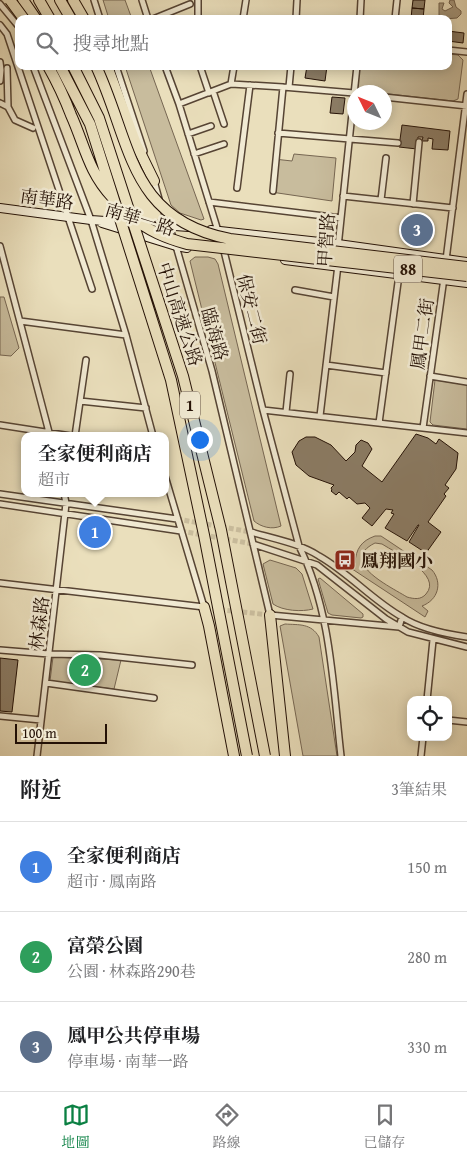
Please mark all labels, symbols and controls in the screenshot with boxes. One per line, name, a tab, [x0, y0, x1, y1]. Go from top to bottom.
search box	[15, 15, 452, 70]
icon: search	[33, 29, 61, 57]
text: 搜尋地點	[73, 29, 149, 57]
north arrow	[347, 85, 392, 130]
street label: 南華路	[18, 182, 76, 216]
street label: 南華一路	[102, 196, 178, 242]
pin: 3	[401, 211, 433, 249]
street label: 甲智路	[311, 212, 341, 268]
road number: 88	[394, 255, 422, 282]
street label: 中山高速公路	[150, 258, 210, 370]
street label: 保安二街	[230, 271, 274, 347]
street label: 鳳甲二街	[404, 296, 440, 372]
street label: 臨海路	[195, 304, 235, 364]
road number: 1	[180, 392, 200, 418]
your location	[187, 427, 213, 453]
popup	[21, 432, 169, 497]
text: 全家便利商店	[38, 439, 152, 467]
text: 超市	[38, 467, 70, 491]
pin: 1	[79, 513, 111, 551]
place label: 鳳翔國小	[361, 547, 433, 574]
bus stop icon: 鳳翔國小	[333, 548, 357, 572]
street label: 林森路	[22, 595, 56, 651]
pin: 2	[69, 651, 101, 689]
map controls	[407, 696, 452, 741]
button: locate	[407, 696, 452, 741]
scale bar	[15, 721, 108, 744]
text: 100 m	[22, 723, 57, 743]
text: 附近	[20, 774, 62, 805]
text: 3筆結果	[391, 777, 447, 801]
text: 全家便利商店	[67, 841, 181, 869]
text: 1	[32, 855, 40, 879]
text: 150 m	[407, 855, 447, 879]
text: 超市 · 鳳南路	[67, 869, 157, 893]
text: 富榮公園	[67, 931, 143, 959]
text: 2	[32, 945, 40, 969]
text: 280 m	[407, 945, 447, 969]
text: 公園 · 林森路290巷	[67, 959, 196, 983]
text: 鳳甲公共停車場	[67, 1021, 200, 1049]
text: 3	[32, 1035, 40, 1059]
text: 330 m	[407, 1035, 447, 1059]
text: 停車場 · 南華一路	[67, 1049, 189, 1073]
tab: 地圖	[62, 1101, 90, 1152]
tab: 路線	[213, 1101, 241, 1152]
tab: 已儲存	[364, 1101, 406, 1152]

